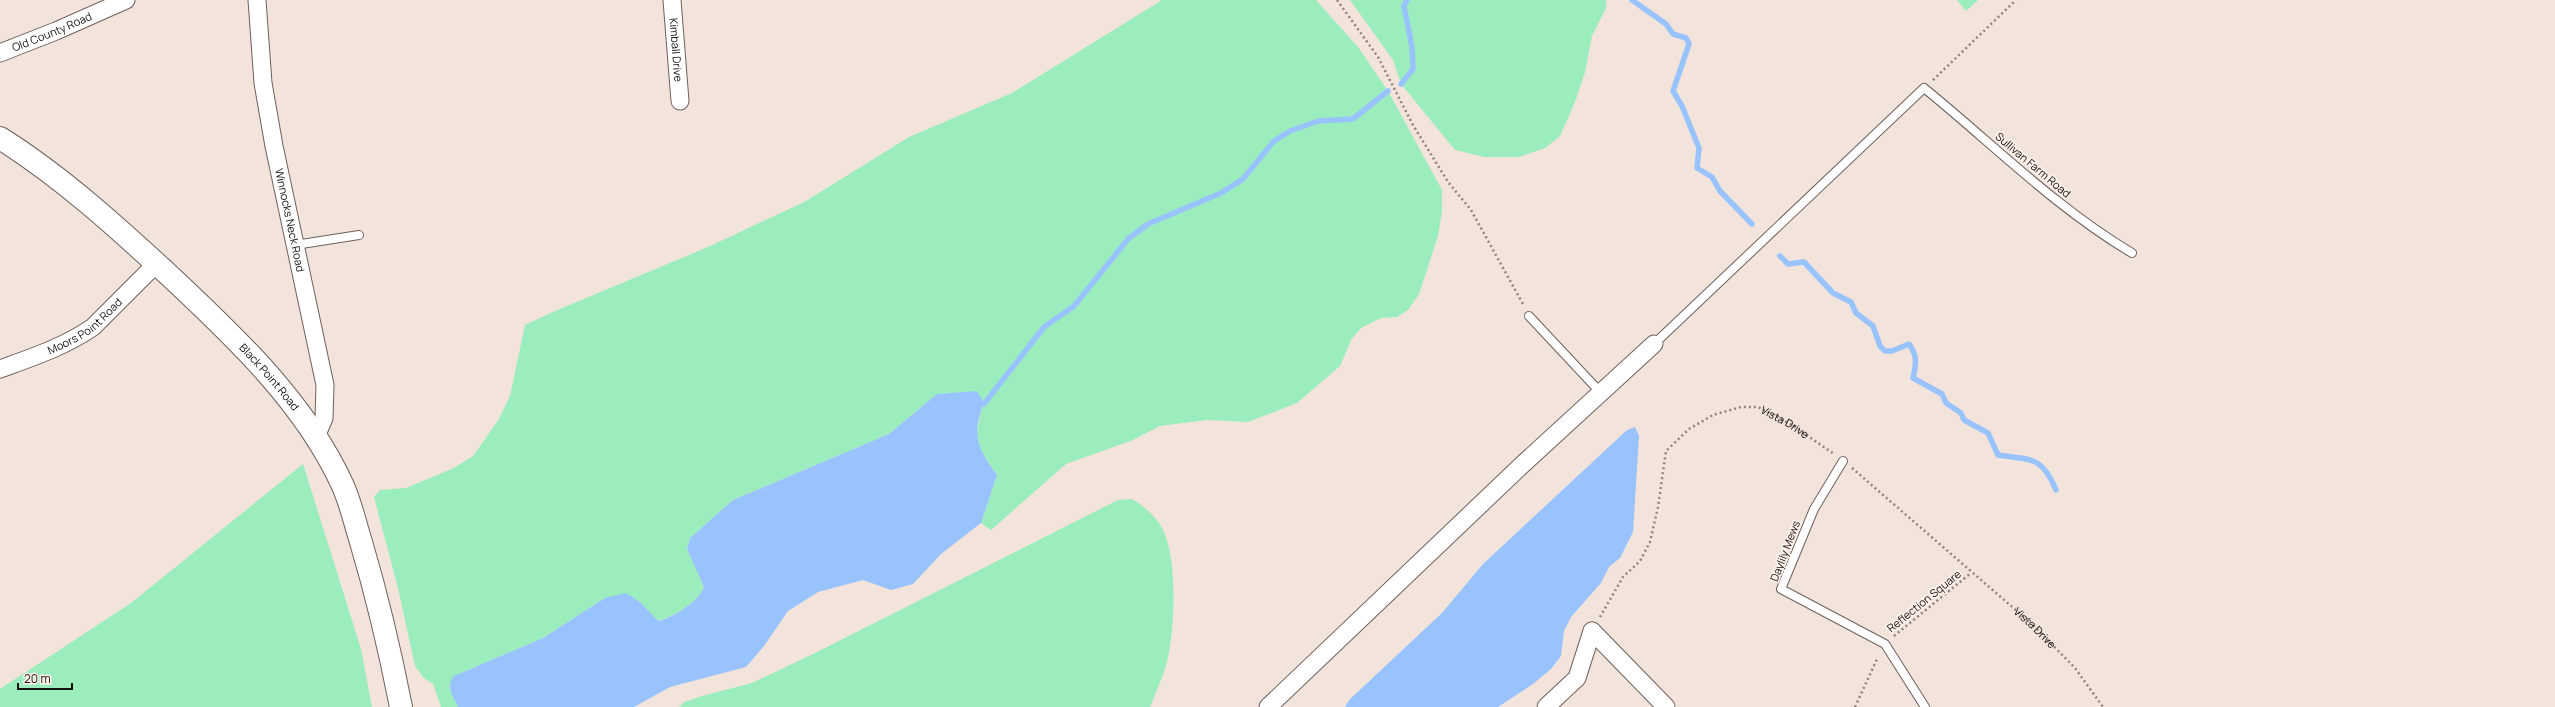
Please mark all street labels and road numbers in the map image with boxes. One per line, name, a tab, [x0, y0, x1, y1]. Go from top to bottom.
street label: Old County Road	[10, 8, 94, 55]
street label: Kimball Drive	[666, 17, 687, 83]
street label: Sullivan Farm Road	[1992, 129, 2074, 201]
street label: Winnocks Neck Road	[272, 167, 309, 273]
street label: Moors Point Road	[45, 294, 125, 357]
street label: Black Point Road	[236, 340, 303, 413]
street label: Vista Drive	[1758, 402, 1813, 442]
street label: Daylily Mews	[1766, 518, 1803, 583]
street label: Reflection Square	[1884, 566, 1964, 635]
street label: Vista Drive	[2011, 604, 2060, 652]

